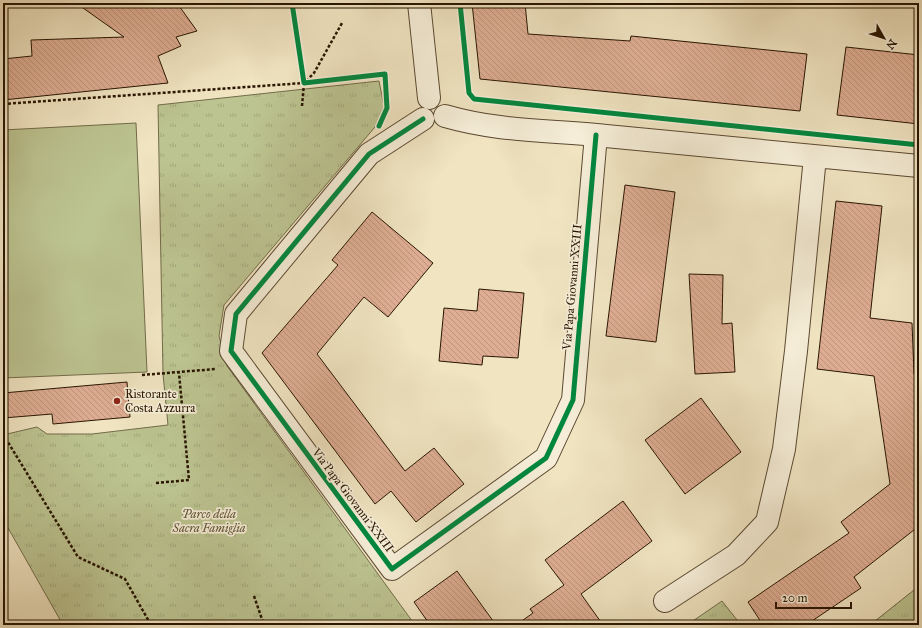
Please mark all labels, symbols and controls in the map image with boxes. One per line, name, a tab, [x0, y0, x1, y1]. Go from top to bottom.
north arrow	[864, 18, 904, 58]
text: N	[883, 36, 899, 52]
street label: Via Papa Giovanni XXIII	[559, 223, 584, 352]
place label: Ristorante Costa Azzurra	[125, 387, 196, 415]
marker: Ristorante Costa Azzurra	[112, 396, 122, 406]
street label: Via Papa Giovanni XXIII	[309, 444, 397, 555]
park label: Parco della Sacra Famiglia	[172, 507, 246, 535]
scale bar	[776, 584, 851, 610]
text: 20 m	[782, 591, 808, 605]

